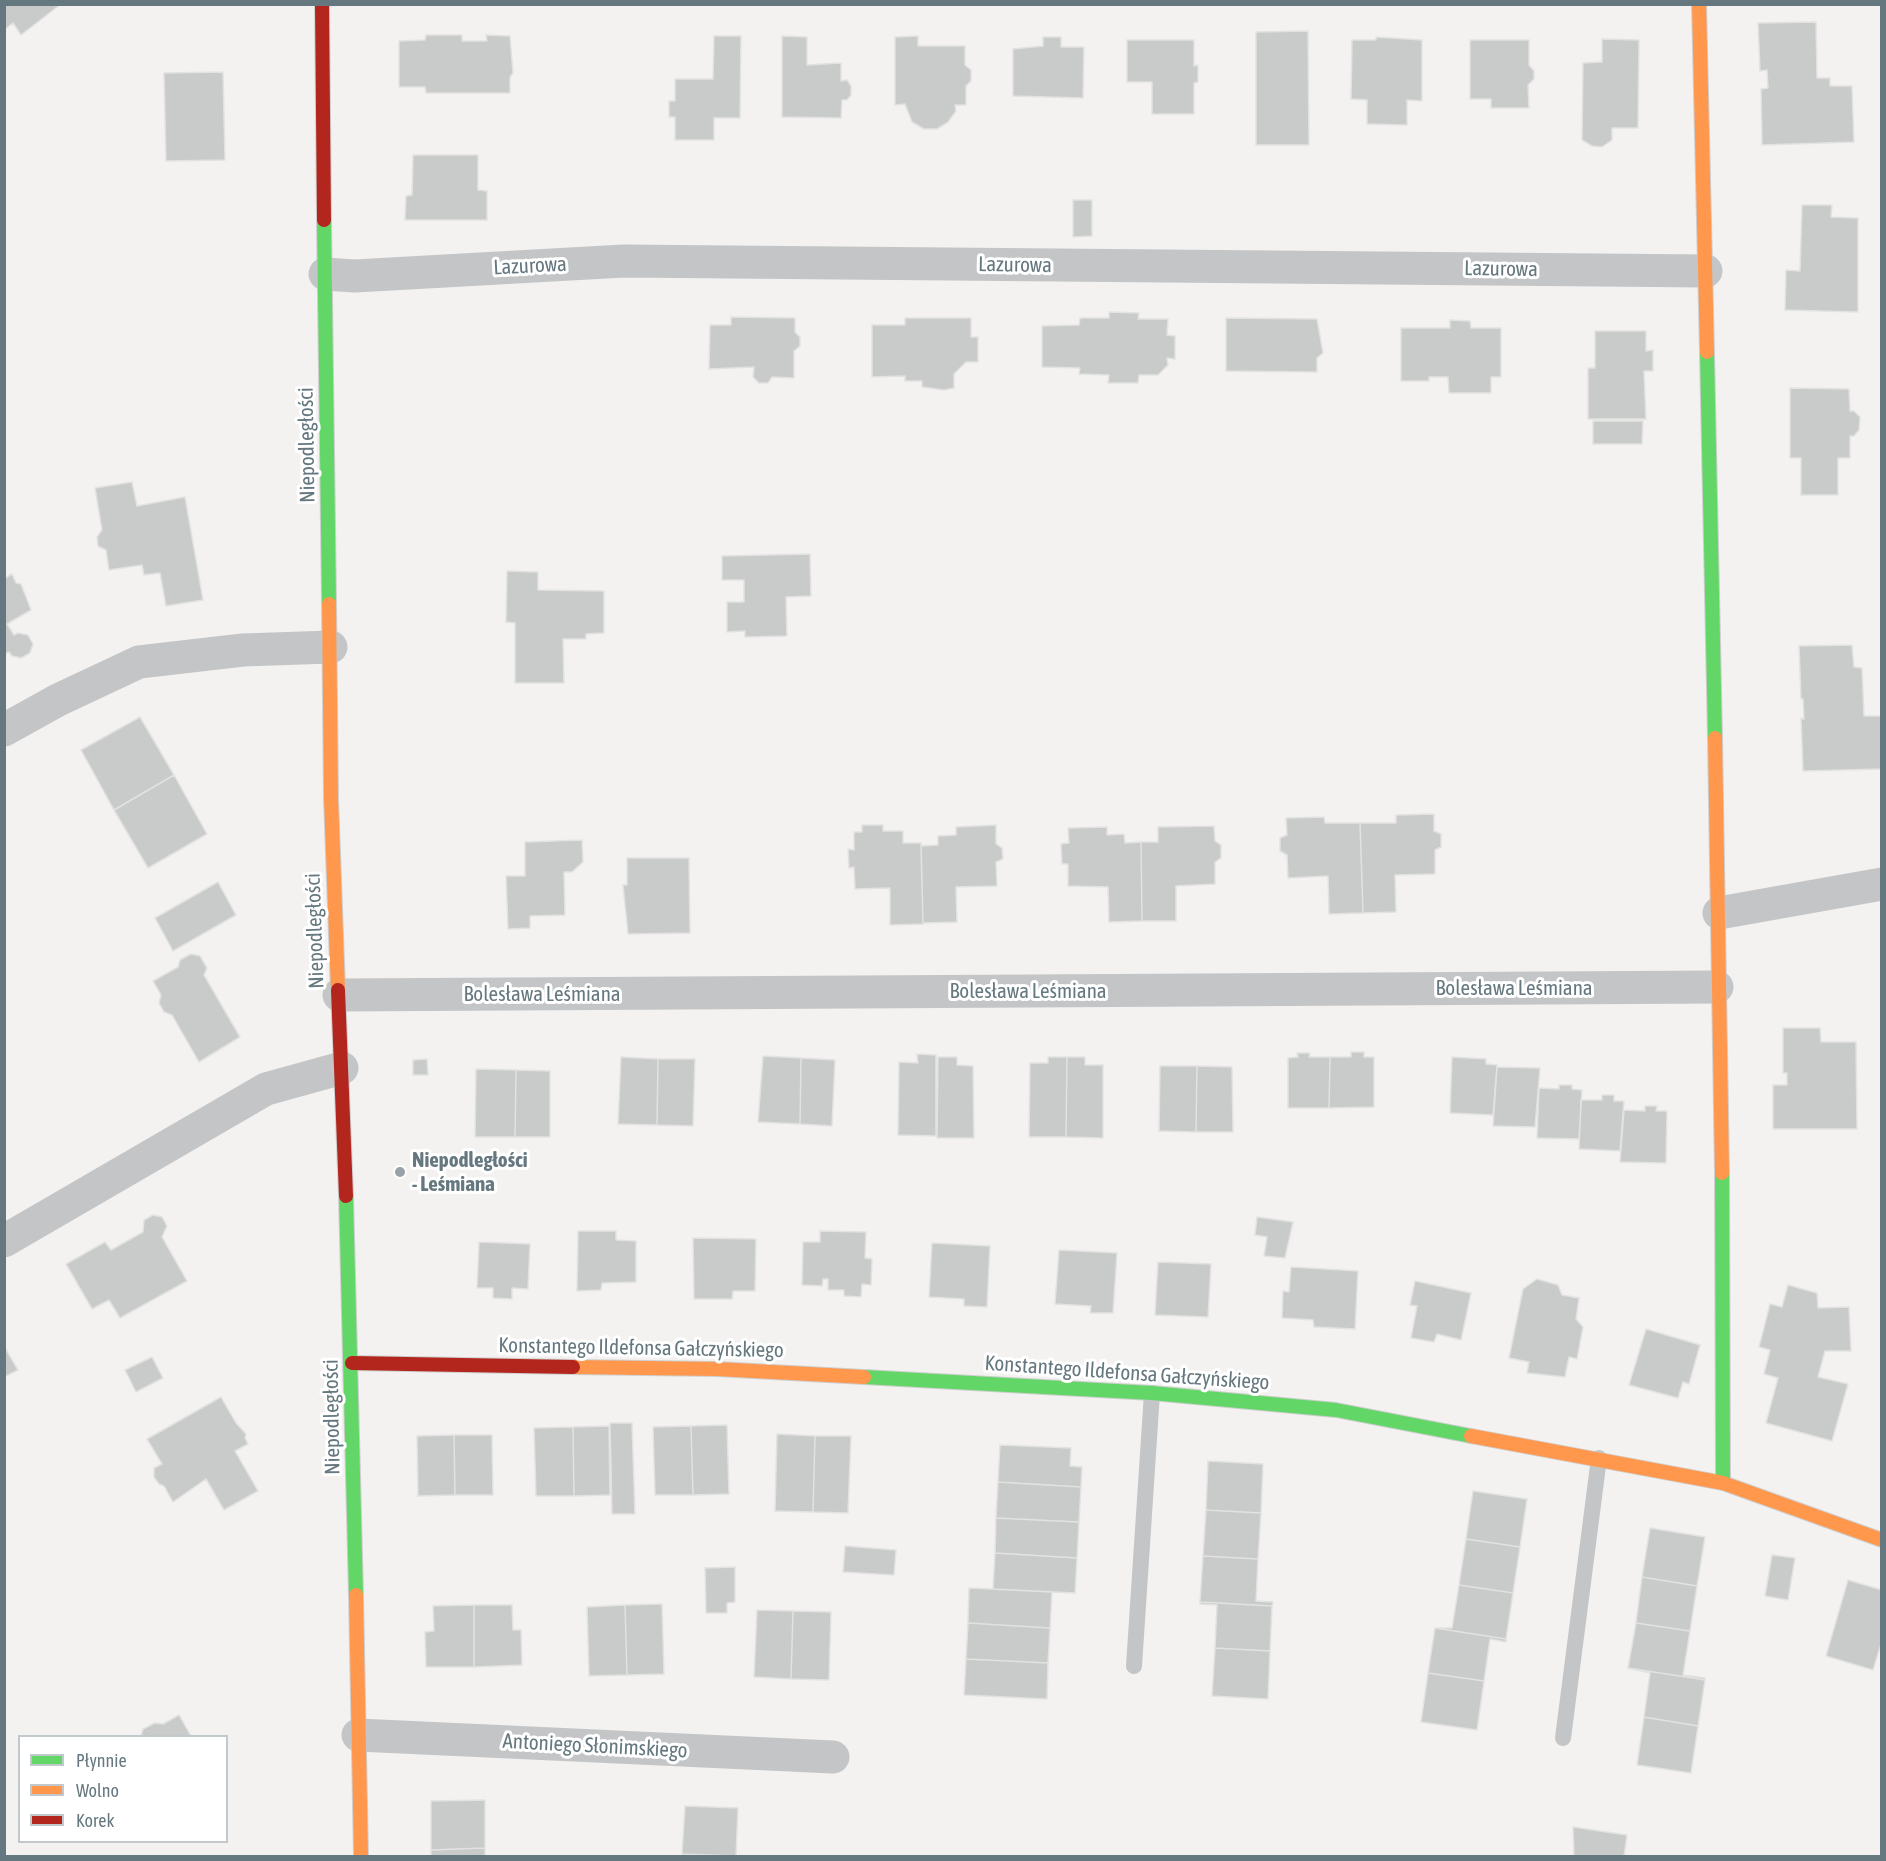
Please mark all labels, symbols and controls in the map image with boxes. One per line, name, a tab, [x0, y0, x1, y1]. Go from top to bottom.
street label: Lazurowa	[493, 251, 567, 281]
street label: Lazurowa	[978, 252, 1052, 278]
street label: Lazurowa	[1464, 256, 1538, 282]
street label: Niepodległości	[293, 387, 321, 503]
street label: Niepodległości	[300, 873, 330, 989]
street label: Bolesława Leśmiana	[1435, 975, 1593, 1001]
street label: Bolesława Leśmiana	[949, 978, 1107, 1004]
street label: Bolesława Leśmiana	[463, 981, 621, 1007]
place label: Niepodległości - Leśmiana	[412, 1147, 528, 1197]
marker: Niepodległości - Leśmiana	[393, 1165, 407, 1179]
street label: Konstantego Ildefonsa Gałczyńskiego	[498, 1333, 784, 1363]
street label: Konstantego Ildefonsa Gałczyńskiego	[984, 1350, 1270, 1396]
street label: Niepodległości	[318, 1359, 346, 1475]
street label: Antoniego Słonimskiego	[502, 1729, 688, 1763]
legend	[18, 1735, 228, 1843]
text: Płynnie	[76, 1750, 127, 1771]
text: Wolno	[76, 1780, 119, 1801]
text: Korek	[76, 1810, 114, 1831]

